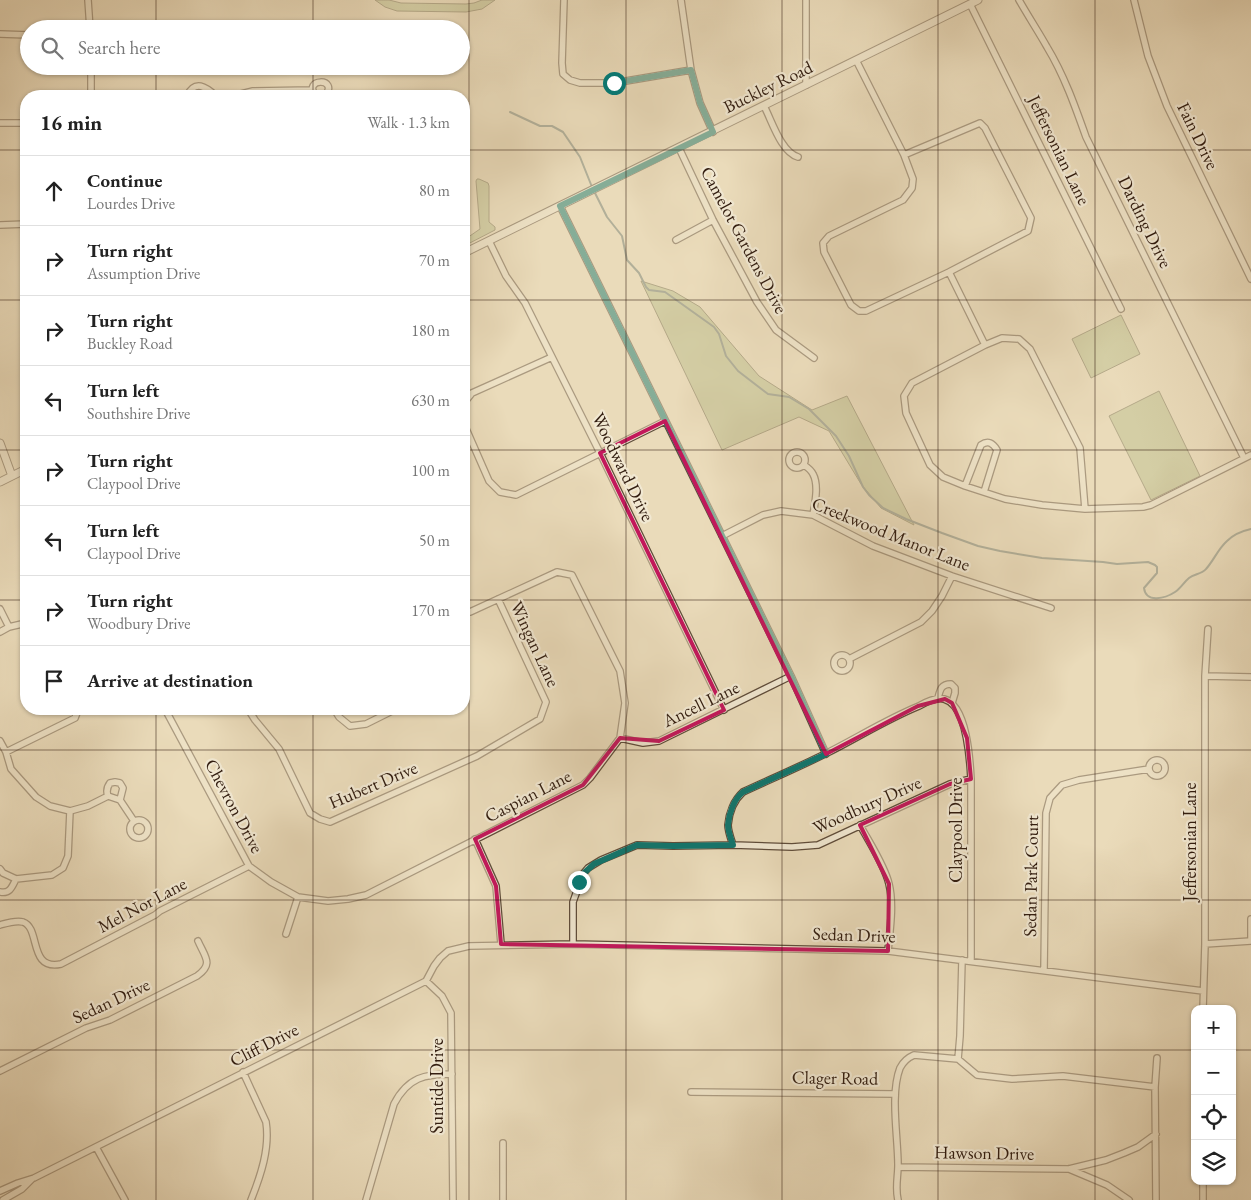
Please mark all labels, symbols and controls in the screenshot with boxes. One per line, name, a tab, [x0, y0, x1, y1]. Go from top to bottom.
search box	[20, 20, 470, 75]
icon: search	[38, 34, 66, 62]
text: Search here	[78, 35, 160, 60]
street label: Buckley Road	[719, 55, 817, 118]
route start	[603, 72, 626, 95]
street label: Jeffersonian Lane	[1022, 89, 1096, 208]
street label: Fain Drive	[1172, 98, 1225, 173]
text: 16 min	[40, 109, 102, 136]
text: Walk · 1.3 km	[367, 112, 450, 133]
street label: Camelot Gardens Drive	[696, 162, 793, 317]
text: Continue	[87, 168, 162, 193]
street label: Darding Drive	[1113, 172, 1178, 272]
icon: ahead	[40, 177, 68, 205]
text: 80 m	[419, 180, 450, 201]
text: Lourdes Drive	[87, 193, 175, 214]
text: Turn right	[87, 238, 173, 263]
icon: right	[40, 247, 68, 275]
text: 70 m	[419, 250, 450, 271]
text: Assumption Drive	[87, 263, 200, 284]
text: Turn right	[87, 308, 173, 333]
icon: right	[40, 317, 68, 345]
text: 180 m	[411, 320, 450, 341]
text: Buckley Road	[87, 333, 173, 354]
text: Turn left	[87, 378, 159, 403]
icon: left	[40, 387, 68, 415]
text: 630 m	[411, 390, 450, 411]
text: Southshire Drive	[87, 403, 190, 424]
street label: Woodward Drive	[587, 409, 660, 525]
text: Turn right	[87, 448, 173, 473]
icon: right	[40, 457, 68, 485]
text: 100 m	[411, 460, 450, 481]
text: Claypool Drive	[87, 473, 181, 494]
street label: Creekwood Manor Lane	[809, 491, 974, 576]
text: Turn left	[87, 518, 159, 543]
icon: left	[40, 527, 68, 555]
text: 50 m	[419, 530, 450, 551]
text: Claypool Drive	[87, 543, 181, 564]
text: Turn right	[87, 588, 173, 613]
icon: right	[40, 597, 68, 625]
street label: Wingan Lane	[506, 597, 565, 691]
text: 170 m	[411, 600, 450, 621]
text: Woodbury Drive	[87, 613, 190, 634]
icon: arrive	[40, 667, 68, 695]
text: Arrive at destination	[87, 668, 253, 693]
street label: Ancell Lane	[658, 675, 743, 732]
street label: Chevron Drive	[200, 755, 269, 857]
street label: Hubert Drive	[325, 756, 421, 814]
street label: Caspian Lane	[481, 764, 575, 827]
street label: Woodbury Drive	[809, 770, 925, 839]
street label: Claypool Drive	[944, 777, 967, 883]
street label: Jeffersonian Lane	[1178, 782, 1201, 904]
street label: Sedan Park Court	[1018, 815, 1043, 937]
street label: Mel Nor Lane	[93, 871, 190, 938]
route end	[568, 871, 591, 894]
street label: Sedan Drive	[812, 922, 896, 947]
street label: Sedan Drive	[68, 973, 153, 1029]
map controls	[1191, 1005, 1236, 1185]
button: +	[1191, 1005, 1236, 1050]
street label: Cliff Drive	[226, 1018, 302, 1072]
street label: Suntide Drive	[425, 1038, 448, 1134]
button: −	[1191, 1050, 1236, 1095]
street label: Clager Road	[792, 1065, 879, 1090]
button: locate	[1191, 1095, 1236, 1140]
street label: Hawson Drive	[934, 1140, 1034, 1165]
button: layers	[1191, 1140, 1236, 1185]

